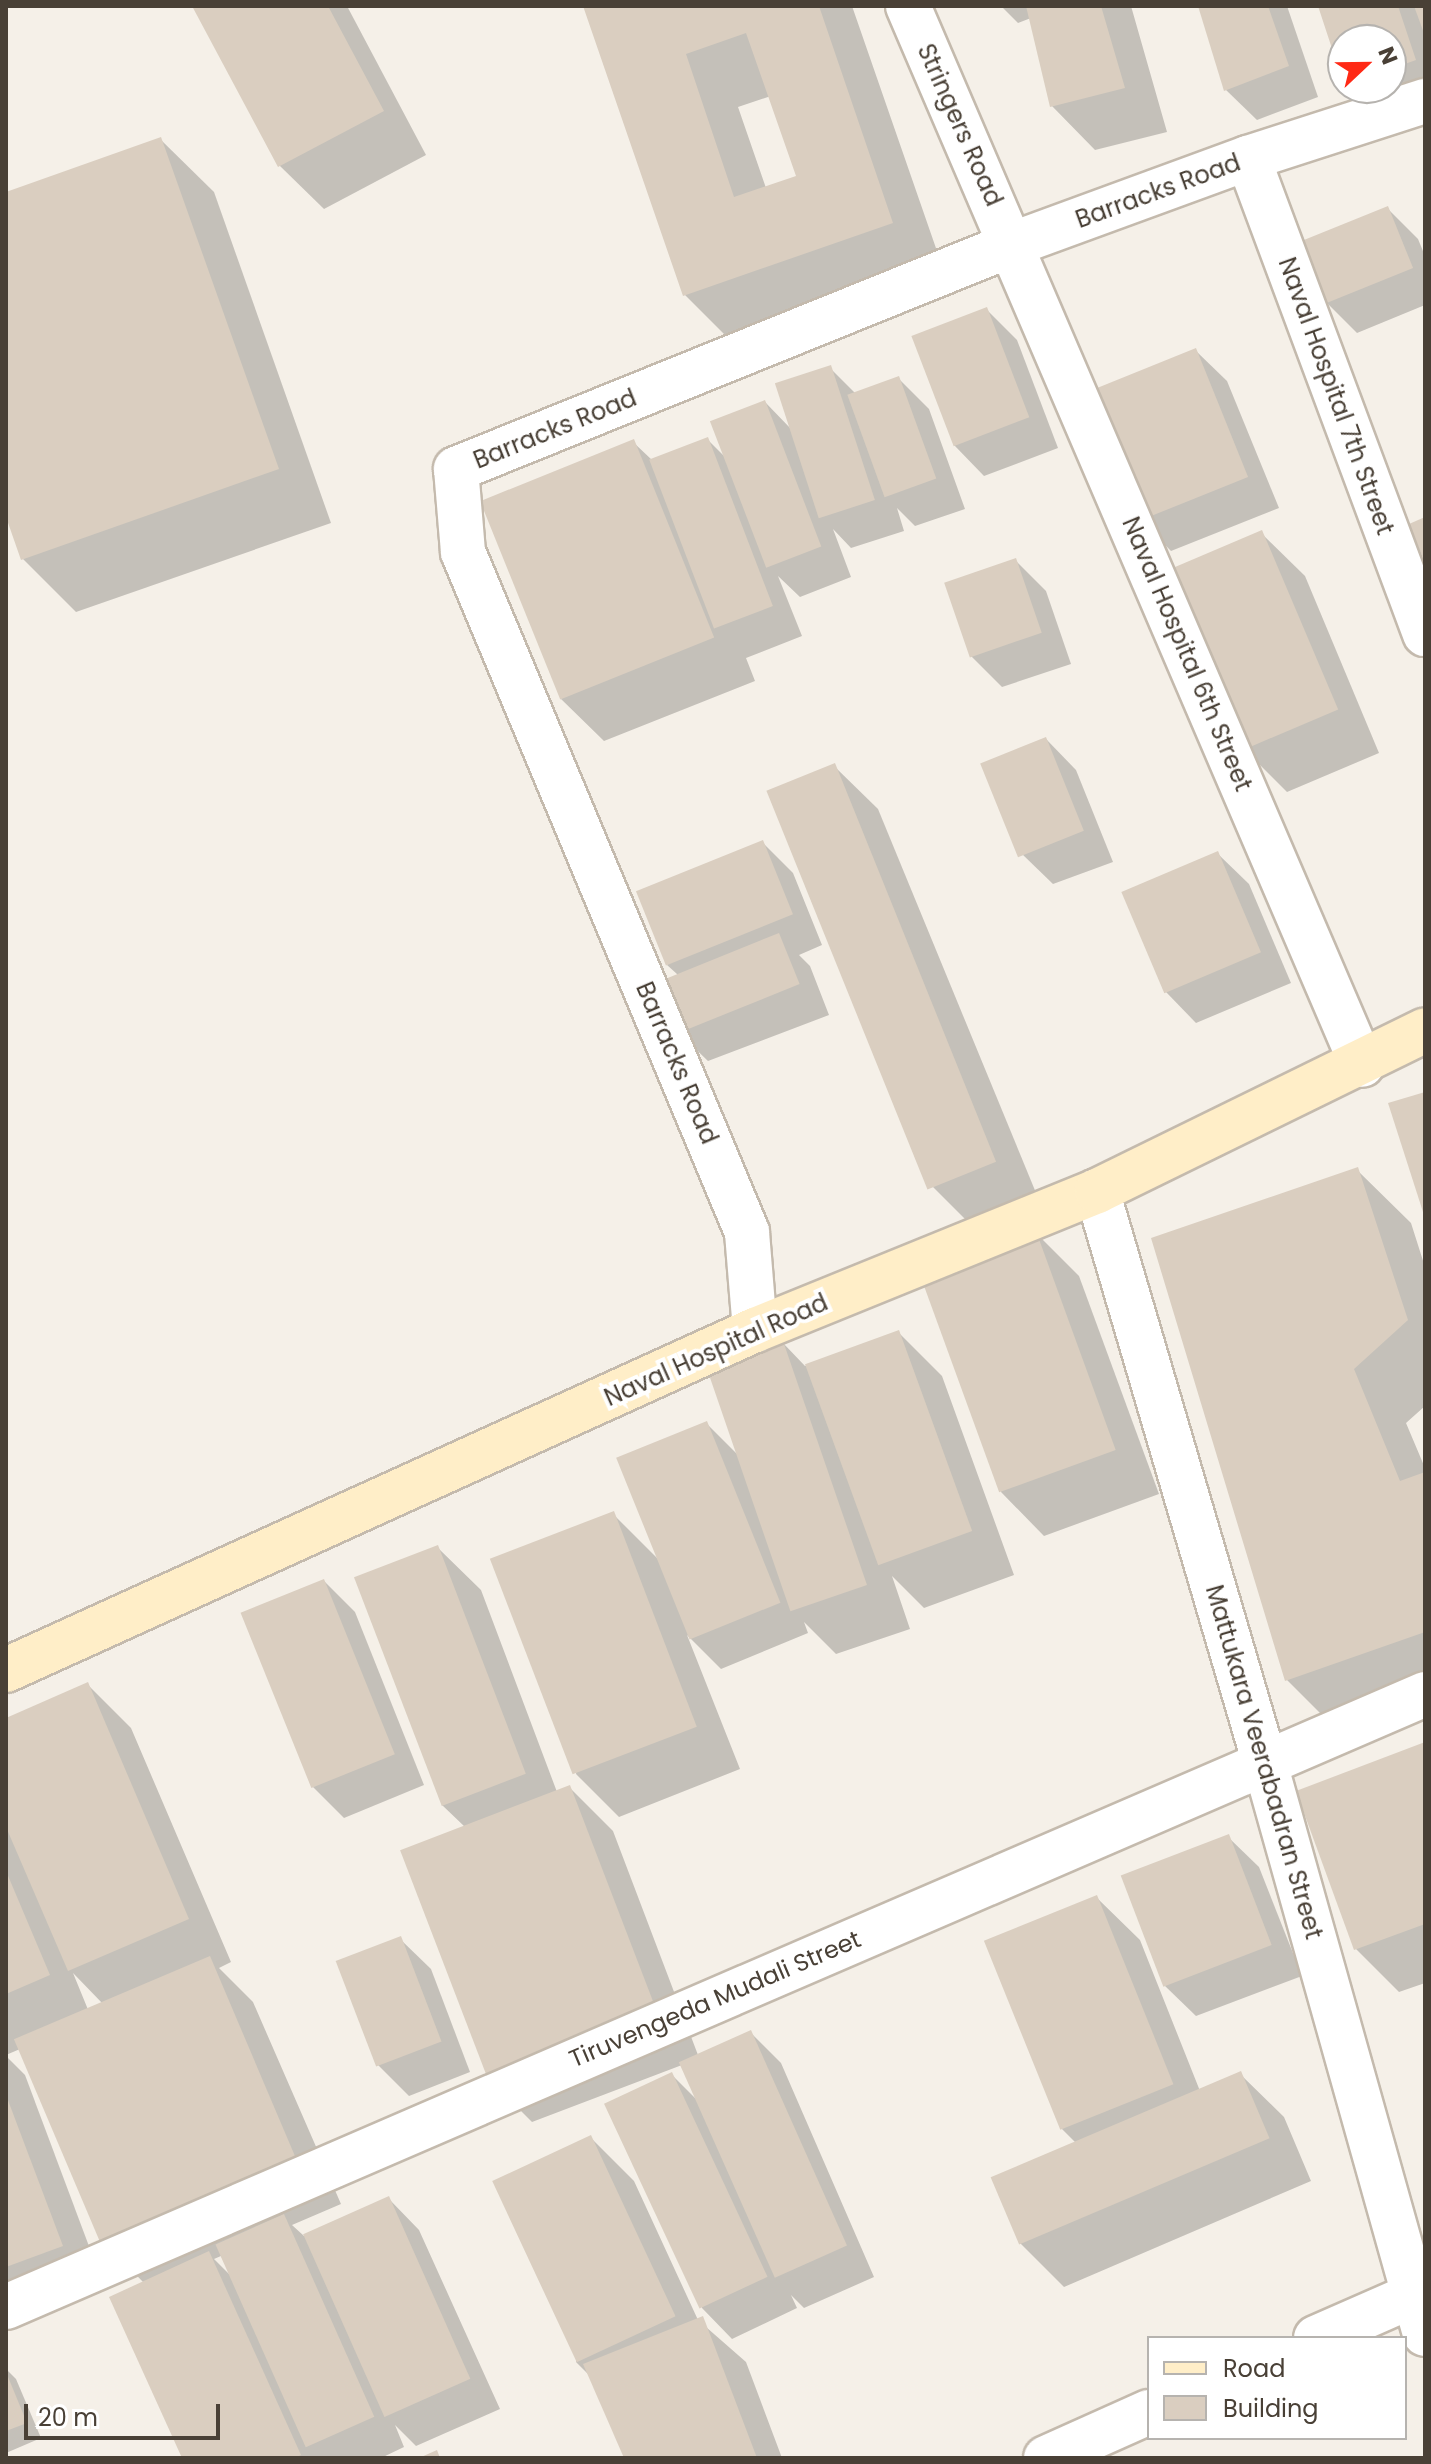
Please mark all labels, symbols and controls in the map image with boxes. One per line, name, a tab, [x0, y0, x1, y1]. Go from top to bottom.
north arrow	[1327, 24, 1407, 104]
street label: Stringers Road	[911, 39, 1009, 211]
text: N	[1370, 42, 1405, 69]
street label: Barracks Road	[1072, 148, 1244, 234]
street label: Naval Hospital 7th Street	[1272, 253, 1400, 539]
street label: Barracks Road	[469, 383, 641, 475]
street label: Naval Hospital 6th Street	[1116, 513, 1258, 795]
street label: Barracks Road	[630, 978, 724, 1148]
street label: Naval Hospital Road	[600, 1288, 832, 1412]
street label: Mattukara Veerabadran Street	[1200, 1582, 1328, 1942]
street label: Tiruvengeda Mudali Street	[565, 1924, 865, 2074]
legend	[1147, 2336, 1407, 2440]
text: Road	[1223, 2352, 1285, 2385]
scale bar	[28, 2388, 224, 2438]
text: Building	[1223, 2392, 1319, 2425]
text: 20 m	[38, 2401, 98, 2434]

